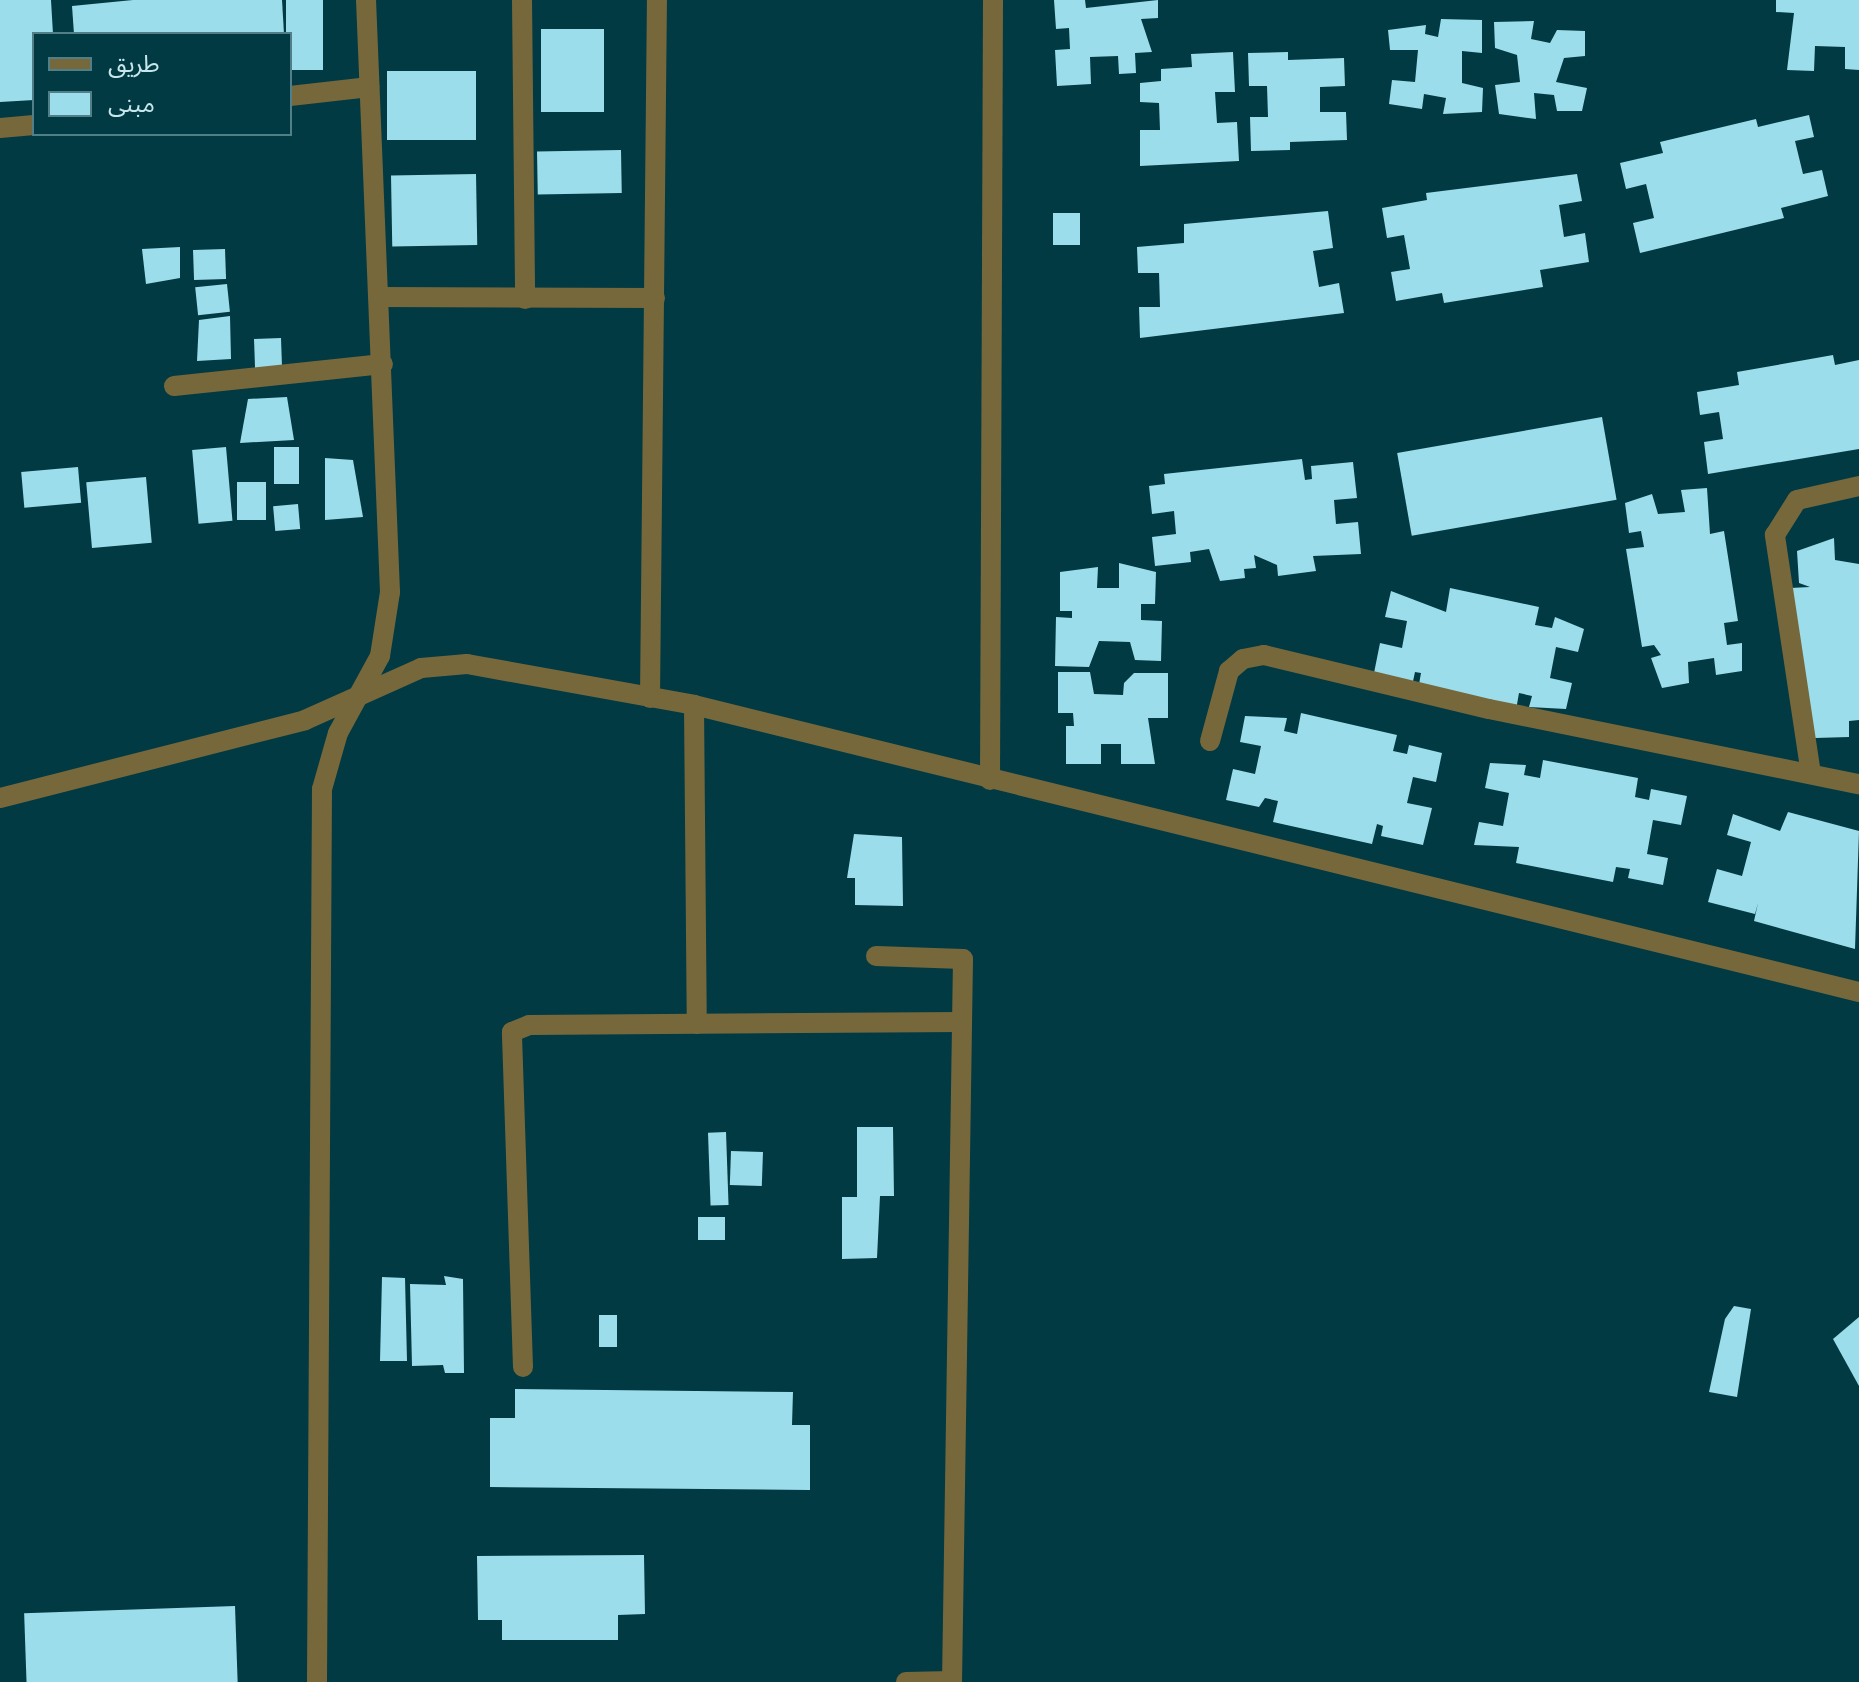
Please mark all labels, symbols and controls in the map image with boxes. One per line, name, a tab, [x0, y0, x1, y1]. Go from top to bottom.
legend	[32, 32, 292, 136]
text: طريق	[108, 49, 160, 78]
text: مبنى	[108, 89, 155, 118]

